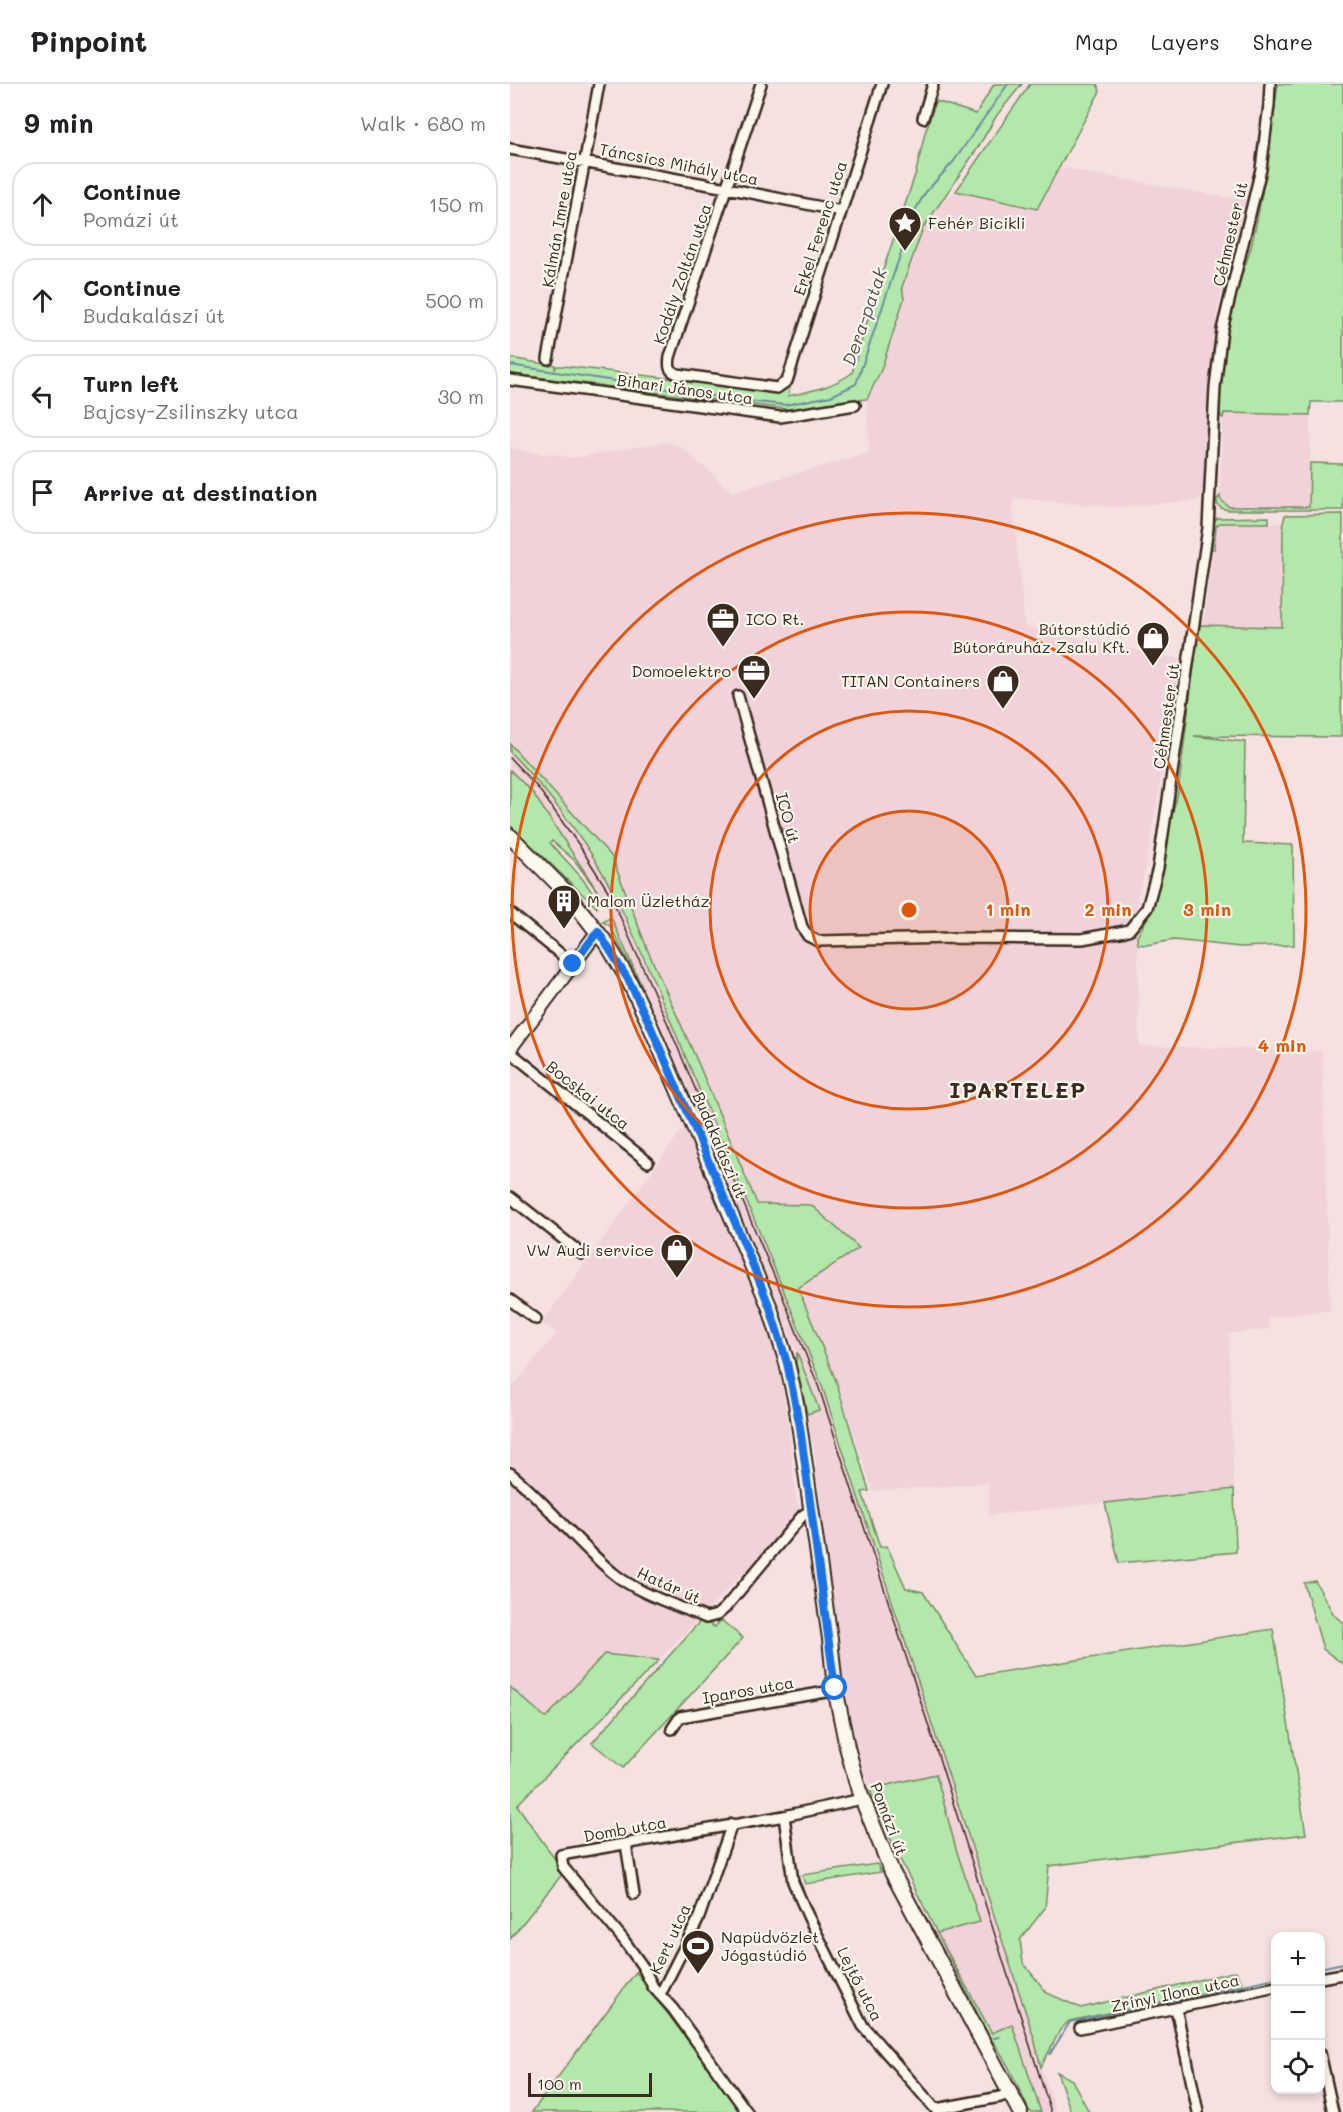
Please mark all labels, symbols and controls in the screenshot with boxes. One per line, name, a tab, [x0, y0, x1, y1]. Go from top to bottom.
text: Pinpoint	[30, 23, 147, 59]
text: Map	[1075, 28, 1118, 55]
text: Layers	[1151, 28, 1220, 55]
text: Share	[1253, 28, 1313, 55]
text: 9 min	[24, 106, 93, 140]
text: Walk · 680 m	[360, 110, 486, 136]
street label: Táncsics Mihály utca	[598, 138, 760, 189]
street label: Kálmán Imre utca	[536, 149, 581, 289]
street label: Erkel Ferenc utca	[788, 158, 851, 298]
text: Continue	[83, 177, 181, 206]
street label: Céhmester út	[1207, 180, 1252, 288]
icon: ahead	[26, 188, 59, 221]
text: 150 m	[429, 191, 484, 217]
street label: Kodály Zoltán utca	[648, 201, 715, 347]
place icon: Fehér Bicikli	[887, 205, 923, 252]
text: Pomázi út	[83, 206, 179, 232]
place label: Fehér Bicikli	[928, 212, 1025, 233]
water label: Dera-patak	[836, 264, 892, 369]
text: Continue	[83, 273, 181, 302]
icon: ahead	[26, 284, 59, 317]
text: 500 m	[425, 287, 484, 313]
text: Budakalászi út	[83, 302, 225, 328]
text: Turn left	[83, 369, 179, 398]
street label: Bihari János utca	[616, 369, 754, 408]
icon: left	[26, 380, 59, 413]
text: 30 m	[438, 383, 484, 409]
text: Bajcsy-Zsilinszky utca	[83, 398, 299, 424]
icon: arrive	[26, 476, 59, 509]
text: Arrive at destination	[83, 478, 318, 507]
office icon: ICO Rt.	[705, 601, 741, 648]
place label: ICO Rt.	[746, 608, 804, 629]
place label: Bútorstúdió Bútoráruház Zsalu Kft.	[953, 618, 1130, 657]
shop icon: Bútorstúdió Bútoráruház Zsalu Kft.	[1135, 620, 1171, 667]
office icon: Domoelektro	[736, 653, 772, 700]
place label: Domoelektro	[631, 660, 731, 681]
street label: Céhmester út	[1148, 662, 1183, 770]
shop icon: TITAN Containers	[985, 663, 1021, 710]
place label: TITAN Containers	[841, 670, 980, 691]
street label: ICO út	[772, 790, 805, 846]
building icon: Malom Üzletház	[546, 883, 582, 930]
place label: Malom Üzletház	[587, 890, 710, 911]
text: 1 min	[985, 897, 1031, 921]
text: 2 min	[1084, 897, 1132, 921]
text: 3 min	[1183, 897, 1231, 921]
centre of rings	[899, 900, 919, 920]
route end	[559, 950, 585, 976]
text: 4 min	[1258, 1033, 1306, 1057]
street label: Bocskai utca	[542, 1055, 634, 1134]
district label: IPARTELEP	[949, 1075, 1087, 1104]
street label: Budakalászi út	[689, 1088, 752, 1201]
shop icon: VW Audi service	[659, 1232, 695, 1279]
place label: VW Audi service	[526, 1239, 654, 1260]
street label: Határ út	[634, 1561, 704, 1608]
street label: Iparos utca	[701, 1671, 795, 1708]
route start	[821, 1674, 847, 1700]
street label: Pomázi út	[866, 1779, 913, 1858]
street label: Domb utca	[582, 1811, 668, 1846]
street label: Kert utca	[644, 1900, 695, 1977]
place label: Napüdvözlet Jógastúdió	[721, 1926, 819, 1965]
sports icon: Napüdvözlet Jógastúdió	[680, 1928, 716, 1975]
map controls	[1271, 1932, 1325, 2094]
button: +	[1271, 1932, 1325, 1986]
street label: Lejtő utca	[833, 1943, 888, 2024]
street label: Zrínyi Ilona utca	[1109, 1969, 1241, 2016]
button: −	[1271, 1986, 1325, 2040]
button: locate	[1271, 2040, 1325, 2094]
scale bar	[528, 2070, 652, 2098]
text: 100 m	[537, 2073, 582, 2094]

